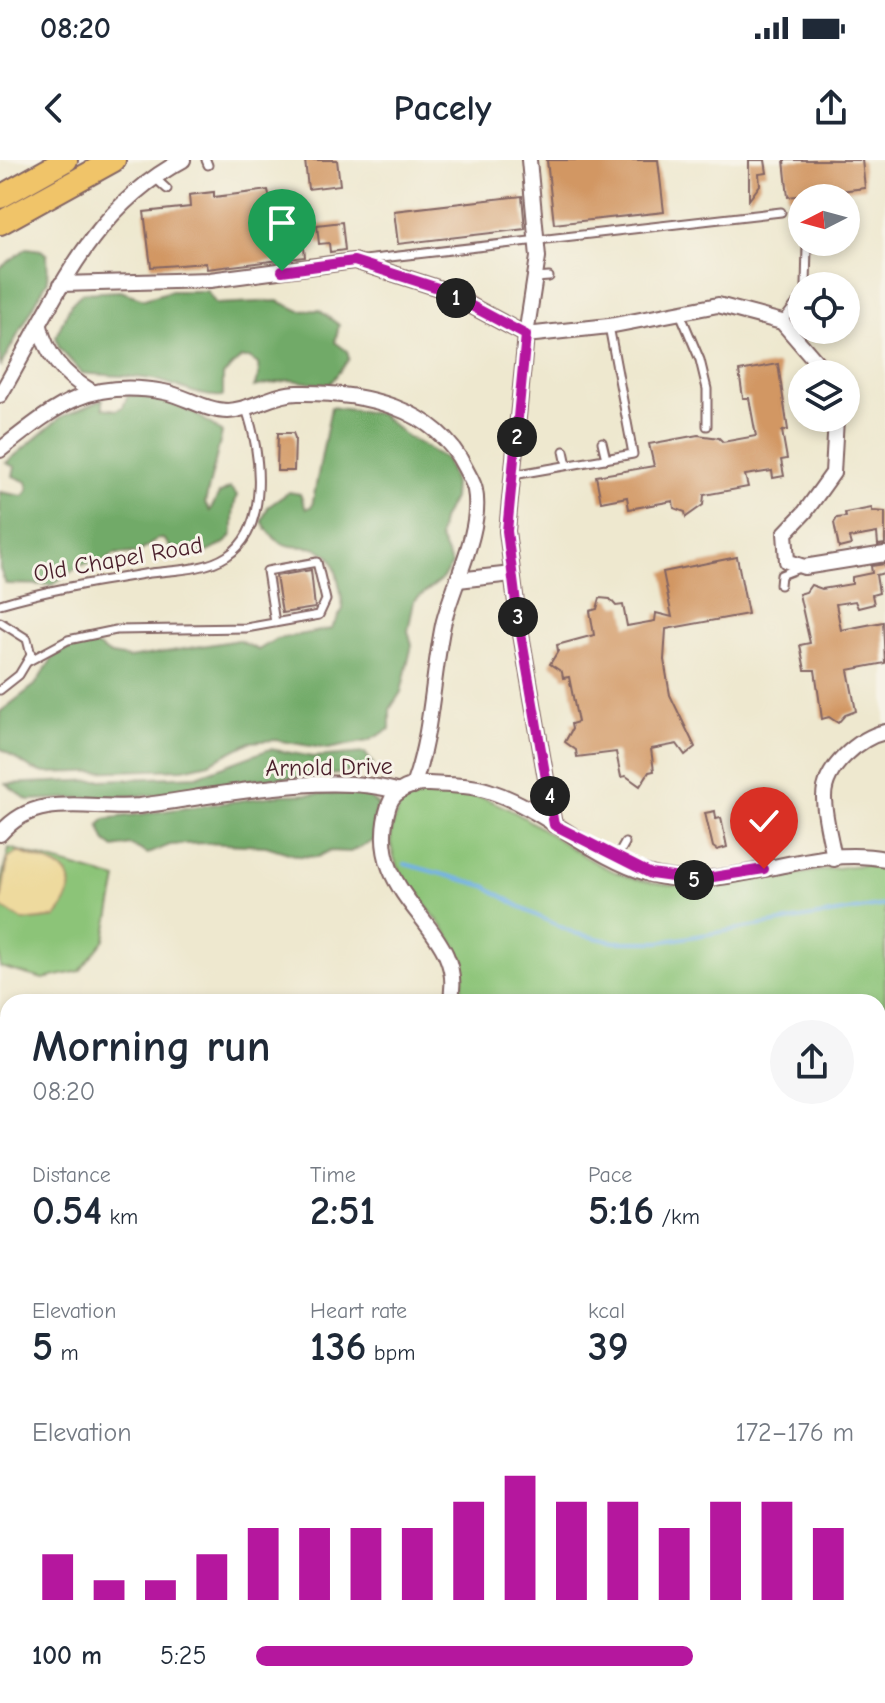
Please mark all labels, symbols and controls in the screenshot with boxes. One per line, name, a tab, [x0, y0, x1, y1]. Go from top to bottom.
text: 08:20	[40, 11, 111, 46]
icon: back	[32, 86, 76, 130]
icon: share	[809, 86, 853, 130]
text: Pacely	[394, 88, 491, 129]
north arrow	[788, 184, 860, 256]
map controls	[788, 184, 860, 432]
pin	[248, 189, 316, 271]
icon: arrive	[260, 201, 304, 245]
button: locate	[788, 272, 860, 344]
pin: 1	[436, 278, 476, 318]
text: 1	[452, 285, 460, 311]
button: layers	[788, 360, 860, 432]
pin: 2	[497, 417, 537, 457]
text: 2	[512, 424, 522, 450]
street label: Old Chapel Road	[31, 530, 205, 588]
pin: 3	[498, 597, 538, 637]
text: 3	[513, 604, 523, 630]
street label: Arnold Drive	[265, 752, 393, 782]
pin: 4	[530, 776, 570, 816]
text: 4	[545, 783, 555, 809]
pin	[730, 787, 798, 869]
icon: check	[742, 799, 786, 843]
pin: 5	[674, 860, 714, 900]
text: 5	[688, 867, 700, 893]
button: share	[770, 1020, 854, 1104]
text: Morning run	[32, 1021, 271, 1072]
text: 08:20	[32, 1077, 95, 1107]
text: Distance	[32, 1162, 111, 1188]
text: Time	[310, 1162, 356, 1188]
text: Pace	[588, 1162, 632, 1188]
text: 0.54	[32, 1188, 102, 1234]
text: 2:51	[310, 1188, 375, 1234]
text: 5:16	[588, 1188, 654, 1234]
text: km	[102, 1204, 138, 1230]
text: /km	[654, 1204, 700, 1230]
text: Elevation	[32, 1298, 116, 1324]
text: Heart rate	[310, 1298, 407, 1324]
text: kcal	[588, 1298, 625, 1324]
text: 5	[32, 1324, 53, 1370]
text: 136	[310, 1324, 366, 1370]
text: 39	[588, 1324, 629, 1370]
text: m	[53, 1340, 79, 1366]
text: bpm	[366, 1340, 415, 1366]
text: Elevation	[32, 1418, 132, 1448]
text: 172–176 m	[736, 1418, 854, 1448]
text: 100 m	[32, 1641, 102, 1671]
text: 5:25	[160, 1641, 207, 1671]

